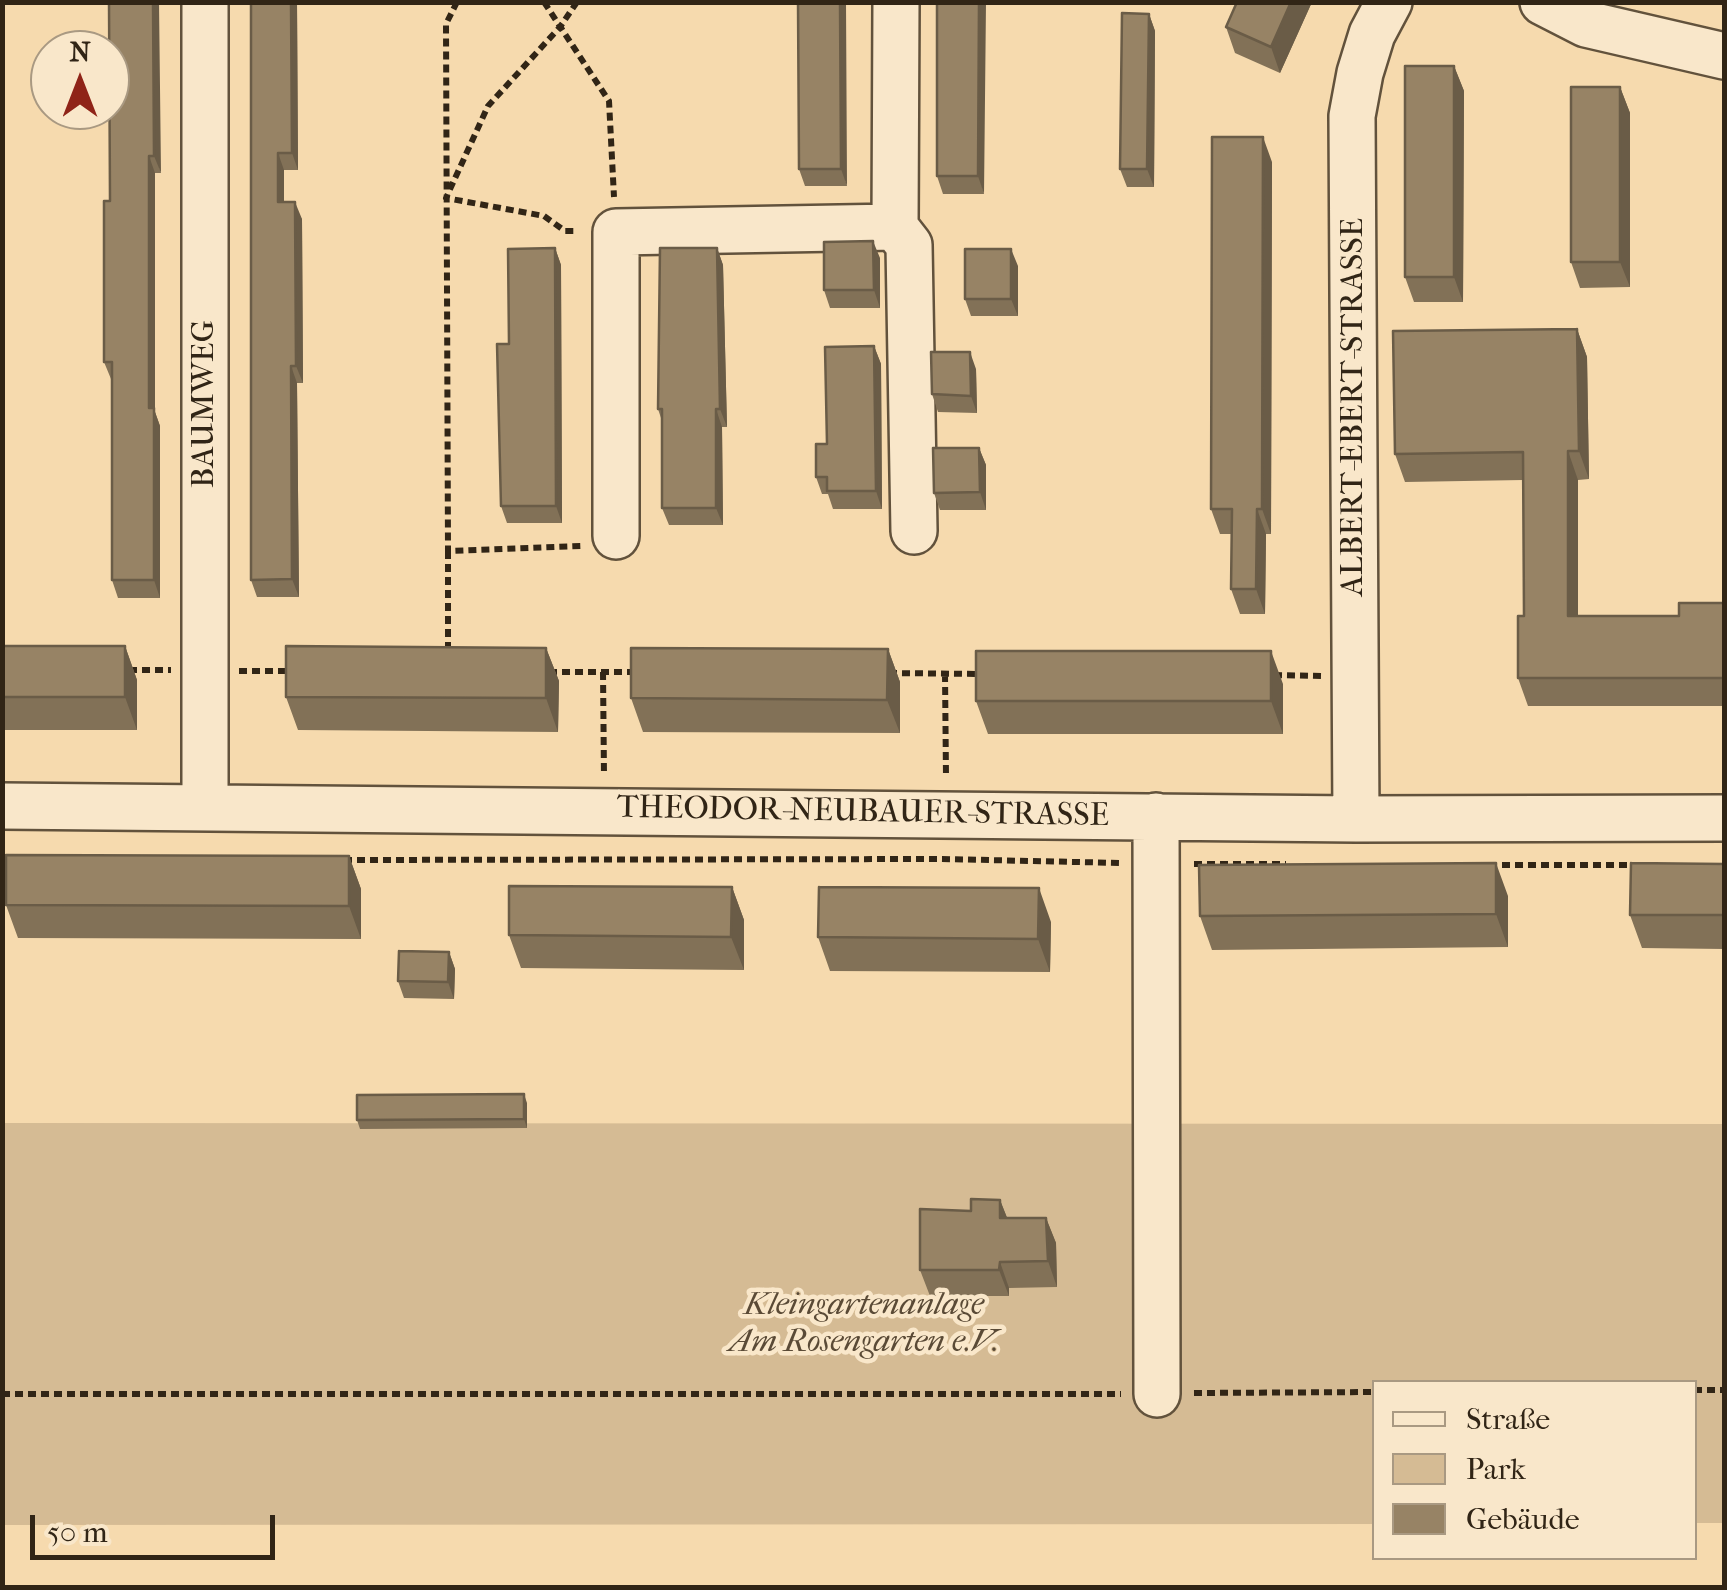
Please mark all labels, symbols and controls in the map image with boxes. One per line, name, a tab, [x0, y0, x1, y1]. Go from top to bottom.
north arrow	[30, 30, 130, 130]
text: N	[69, 35, 91, 68]
street label: ALBERT-EBERT-STRASSE	[1335, 218, 1373, 596]
street label: BAUMWEG	[186, 320, 224, 488]
street label: THEODOR-NEUBAUER-STRASSE	[617, 790, 1109, 836]
park label: Kleingartenanlage Am Rosengarten e.V.	[729, 1287, 999, 1362]
legend	[1372, 1380, 1697, 1560]
text: Straße	[1466, 1402, 1550, 1437]
text: Park	[1466, 1452, 1526, 1487]
scale bar	[35, 1495, 280, 1557]
text: Gebäude	[1466, 1502, 1580, 1537]
text: 50 m	[47, 1515, 108, 1550]

